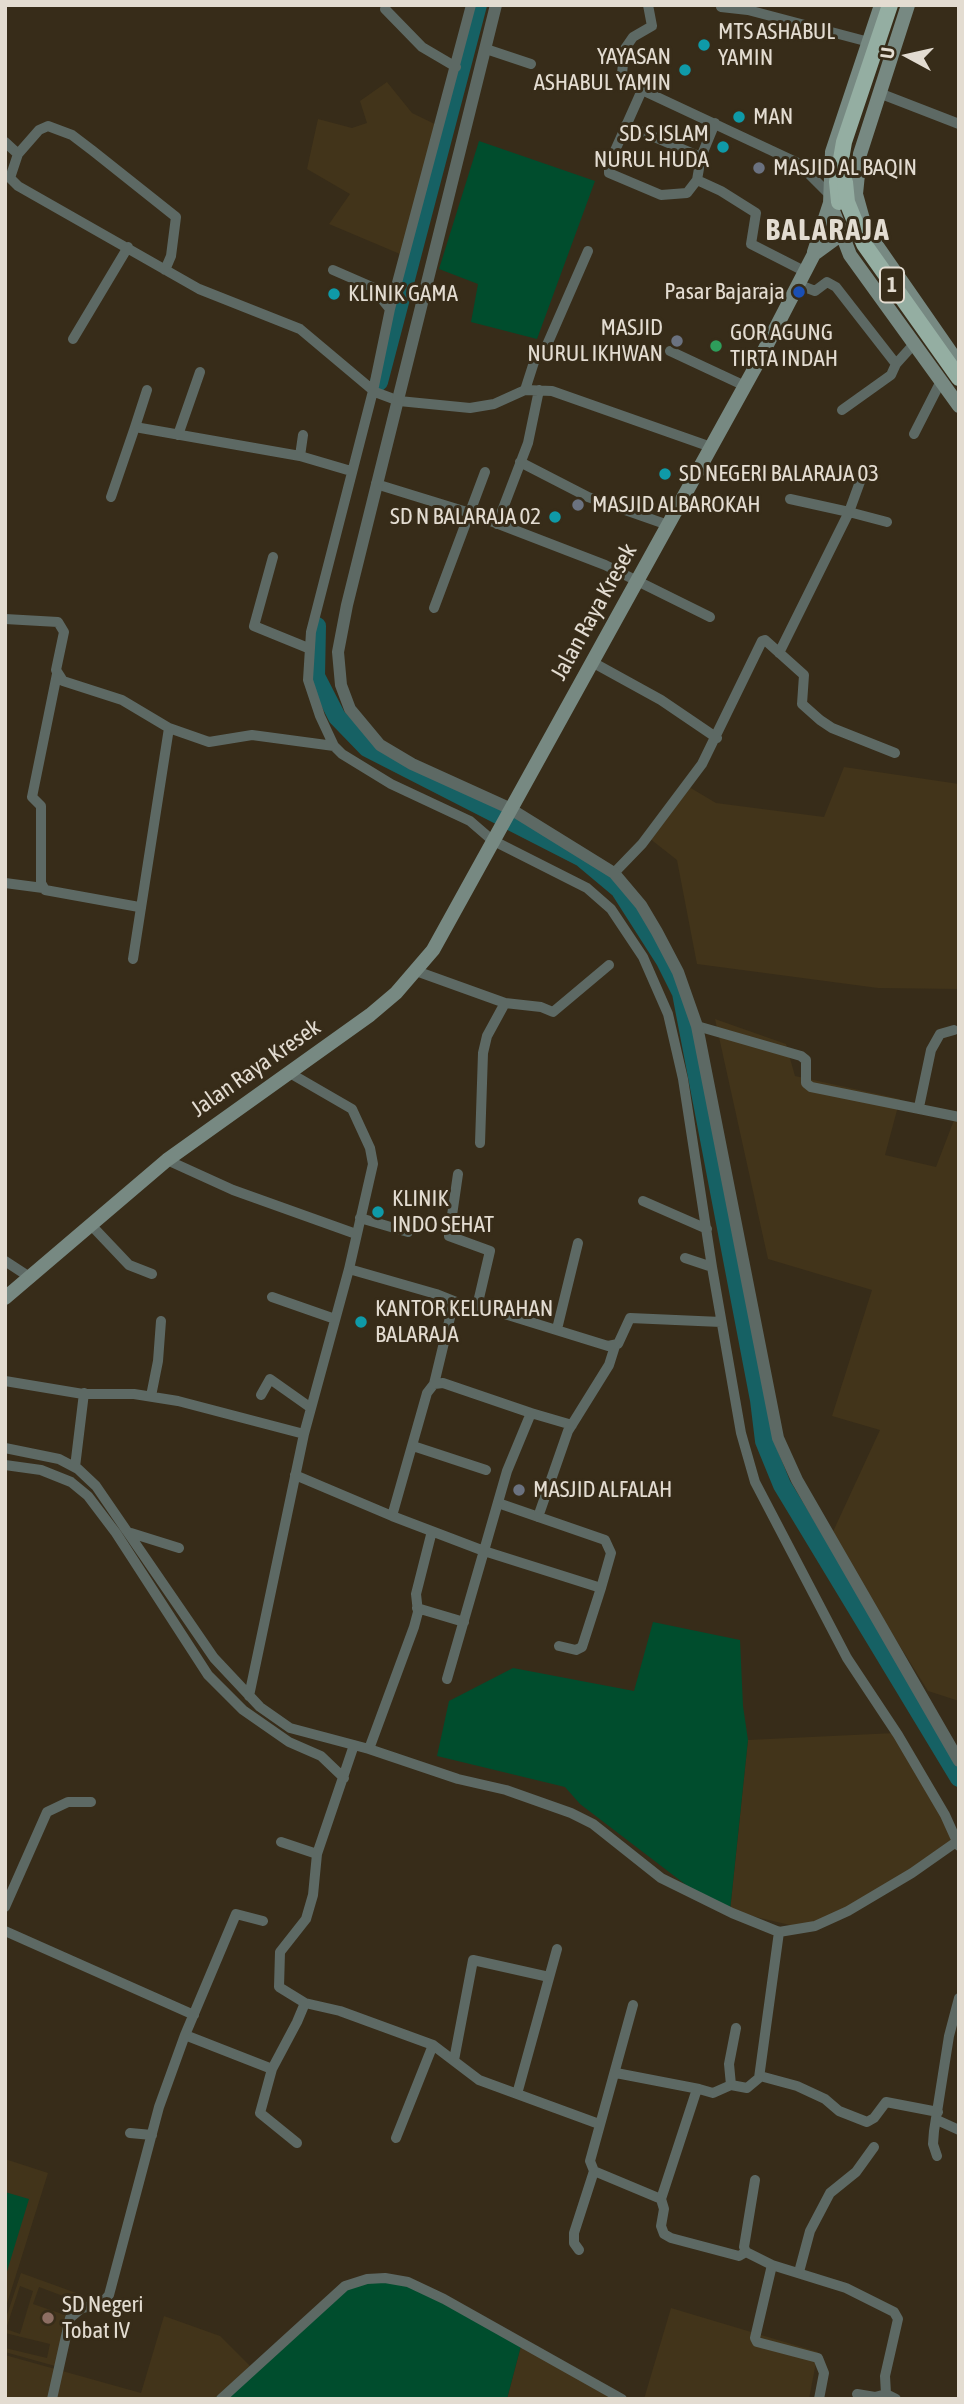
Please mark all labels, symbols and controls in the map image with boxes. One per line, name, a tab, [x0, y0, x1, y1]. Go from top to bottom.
place label: MTS ASHABUL YAMIN	[718, 18, 835, 72]
north arrow	[873, 21, 943, 91]
marker: MTS ASHABUL YAMIN	[696, 37, 712, 53]
place label: YAYASAN ASHABUL YAMIN	[534, 43, 671, 97]
text: U	[876, 46, 899, 60]
marker: YAYASAN ASHABUL YAMIN	[677, 62, 693, 78]
place label: MAN	[753, 103, 793, 131]
marker: MAN	[731, 109, 747, 125]
place label: SD S ISLAM NURUL HUDA	[594, 120, 709, 174]
marker: SD S ISLAM NURUL HUDA	[715, 139, 731, 155]
place label: MASJID AL BAQIN	[773, 154, 917, 182]
marker: MASJID AL BAQIN	[751, 160, 767, 176]
district label: BALARAJA	[766, 213, 890, 249]
road number: 1	[880, 268, 904, 302]
place label: Pasar Bajaraja	[664, 278, 785, 306]
place label: KLINIK GAMA	[348, 280, 458, 308]
marker: Pasar Bajaraja	[791, 284, 807, 300]
marker: KLINIK GAMA	[326, 286, 342, 302]
place label: MASJID NURUL IKHWAN	[527, 314, 663, 368]
place label: GOR AGUNG TIRTA INDAH	[730, 319, 838, 373]
marker: MASJID NURUL IKHWAN	[669, 333, 685, 349]
marker: GOR AGUNG TIRTA INDAH	[708, 338, 724, 354]
place label: SD NEGERI BALARAJA 03	[679, 460, 879, 488]
marker: SD NEGERI BALARAJA 03	[657, 466, 673, 482]
place label: MASJID ALBAROKAH	[592, 491, 761, 519]
marker: MASJID ALBAROKAH	[570, 497, 586, 513]
place label: SD N BALARAJA 02	[390, 503, 541, 531]
marker: SD N BALARAJA 02	[547, 509, 563, 525]
street label: Jalan Raya Kresek	[545, 539, 643, 685]
street label: Jalan Raya Kresek	[186, 1013, 326, 1123]
place label: KLINIK INDO SEHAT	[392, 1185, 494, 1239]
marker: KLINIK INDO SEHAT	[370, 1204, 386, 1220]
place label: KANTOR KELURAHAN BALARAJA	[375, 1295, 553, 1349]
marker: KANTOR KELURAHAN BALARAJA	[353, 1314, 369, 1330]
place label: MASJID ALFALAH	[533, 1476, 672, 1504]
marker: MASJID ALFALAH	[511, 1482, 527, 1498]
place label: SD Negeri Tobat IV	[62, 2291, 144, 2345]
marker: SD Negeri Tobat IV	[40, 2310, 56, 2326]

